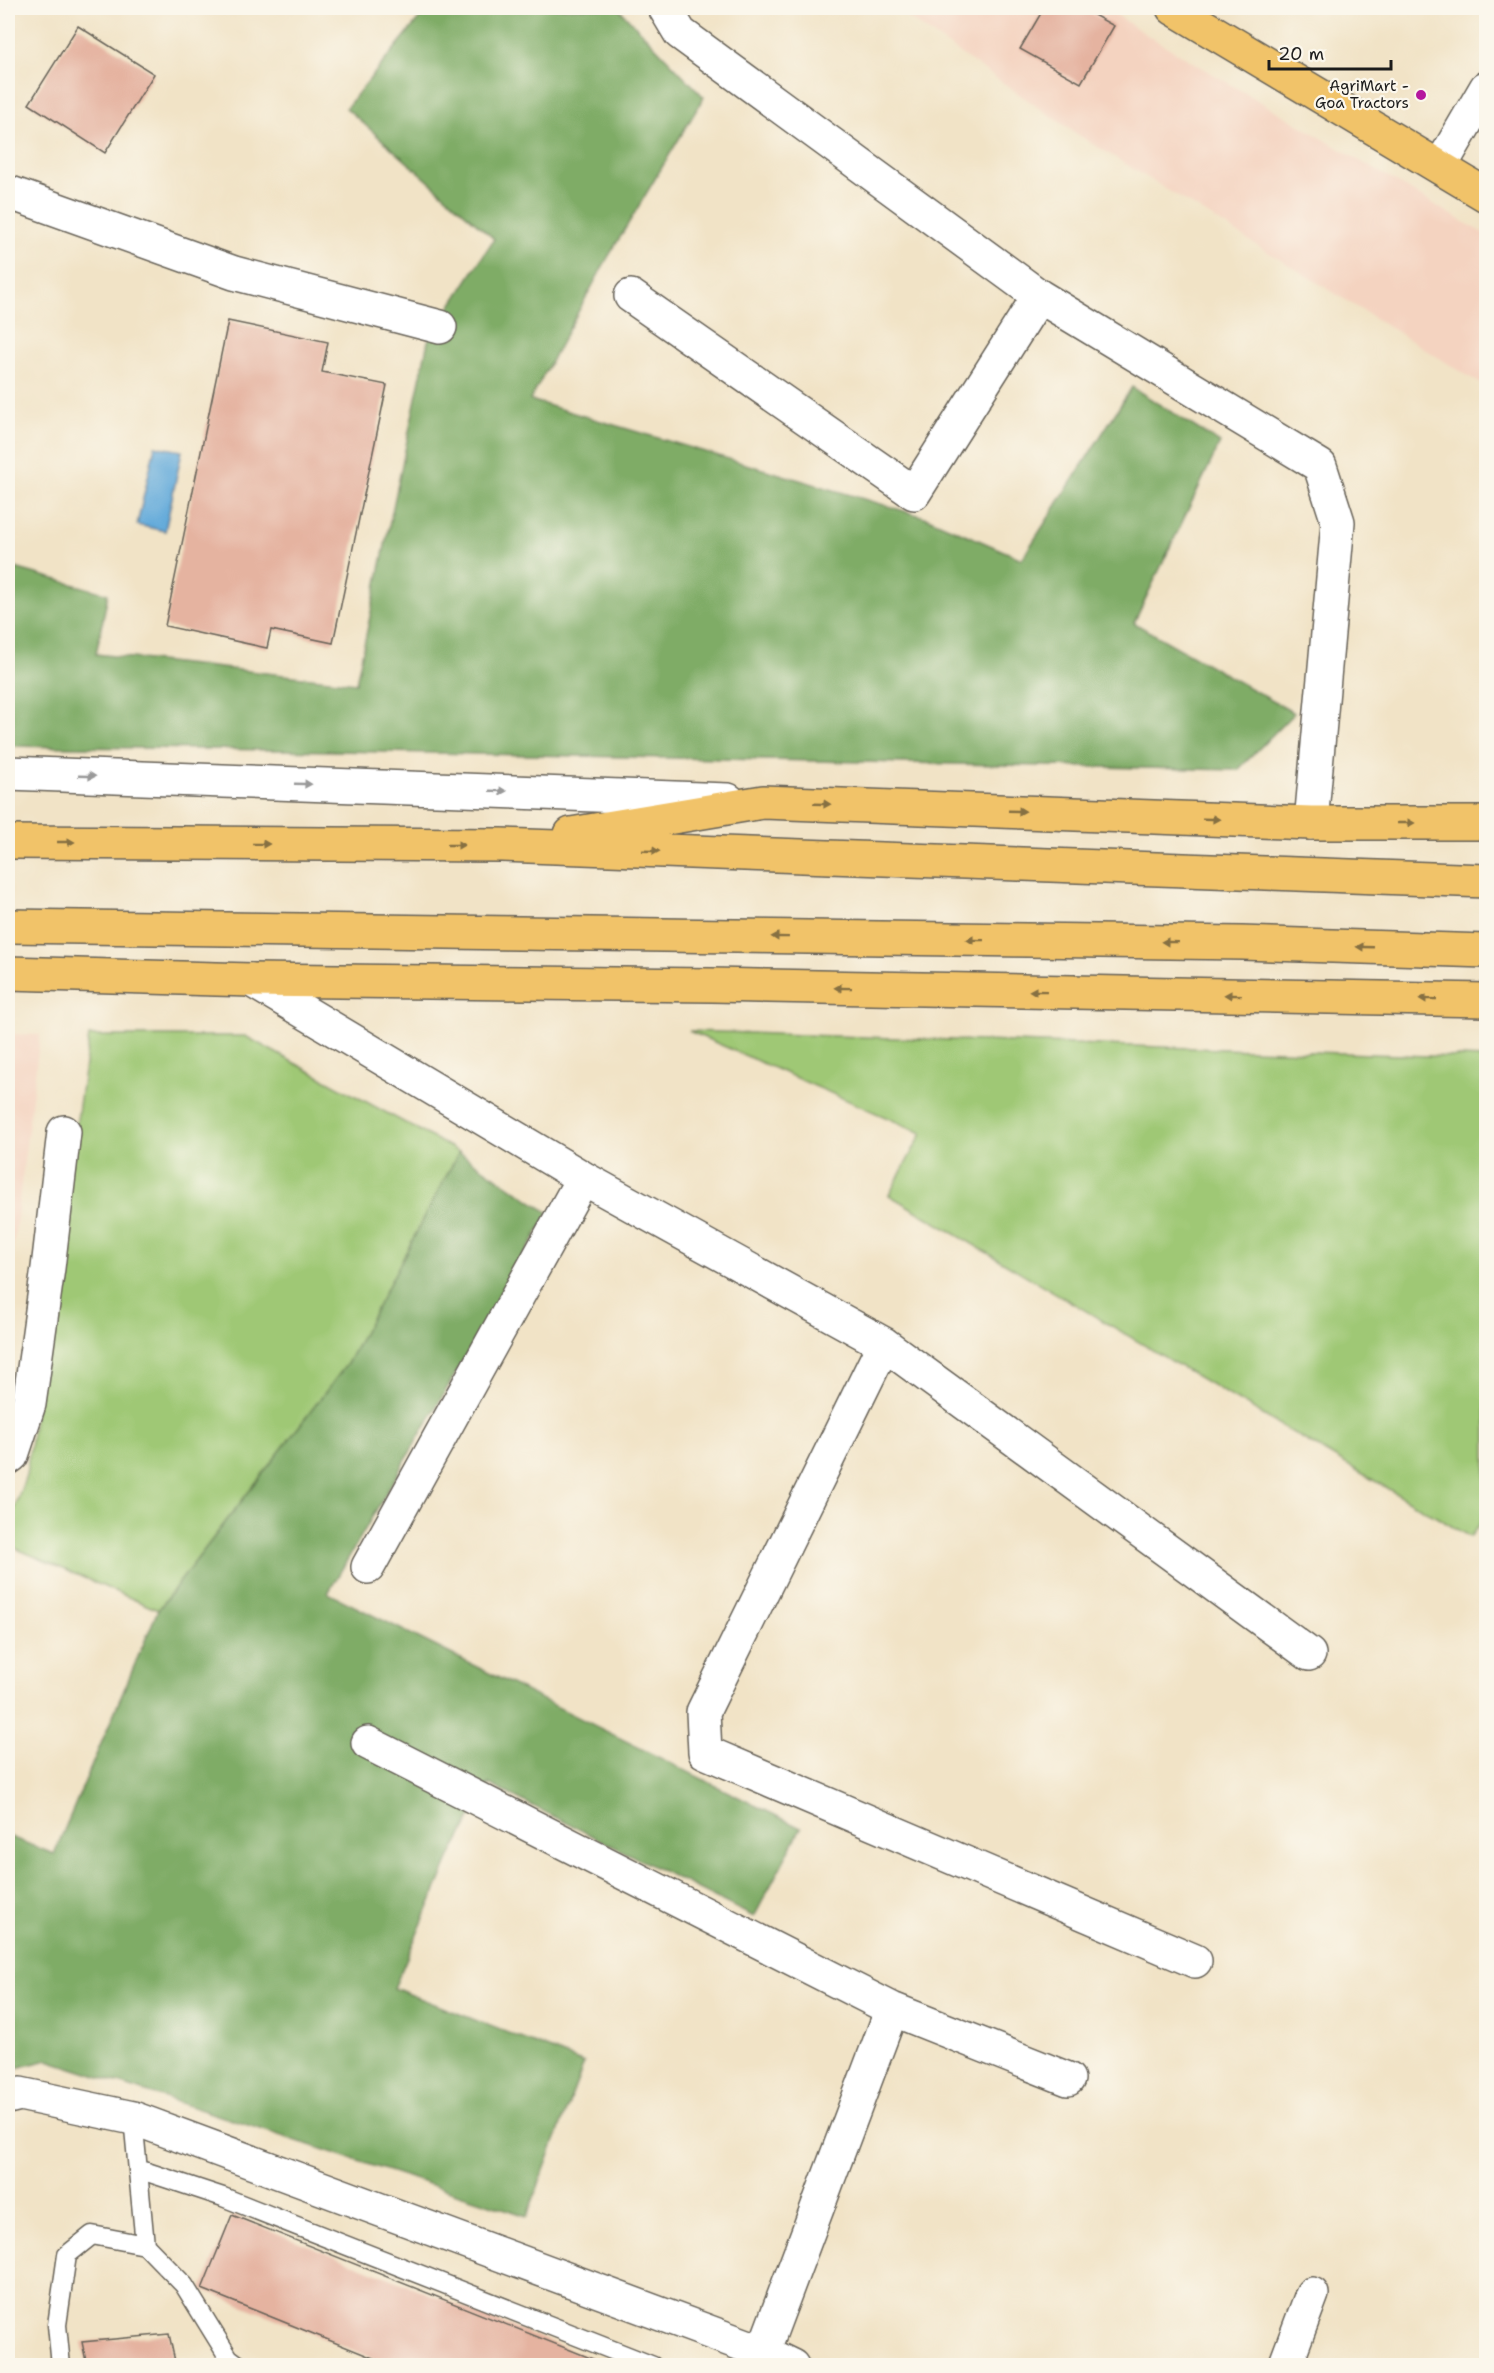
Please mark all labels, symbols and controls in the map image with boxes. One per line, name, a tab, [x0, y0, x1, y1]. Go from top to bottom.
scale bar	[1269, 33, 1390, 71]
text: 20 m	[1278, 42, 1324, 66]
place label: AgriMart - Goa Tractors	[1315, 76, 1409, 113]
marker: AgriMart - Goa Tractors	[1414, 88, 1428, 102]
one-way arrow	[77, 771, 96, 781]
one-way arrow	[293, 779, 312, 789]
one-way arrow	[488, 787, 507, 796]
one-way arrow	[812, 799, 831, 808]
one-way arrow	[1007, 807, 1026, 816]
one-way arrow	[1202, 814, 1221, 823]
one-way arrow	[1397, 818, 1416, 828]
one-way arrow	[56, 837, 75, 847]
one-way arrow	[251, 839, 270, 849]
one-way arrow	[446, 840, 465, 850]
one-way arrow	[641, 846, 660, 855]
one-way arrow	[771, 932, 790, 942]
one-way arrow	[966, 935, 985, 945]
one-way arrow	[1161, 937, 1180, 947]
one-way arrow	[1356, 942, 1375, 952]
one-way arrow	[834, 983, 853, 993]
one-way arrow	[1029, 987, 1048, 996]
one-way arrow	[1224, 990, 1243, 1000]
one-way arrow	[1419, 994, 1438, 1004]

